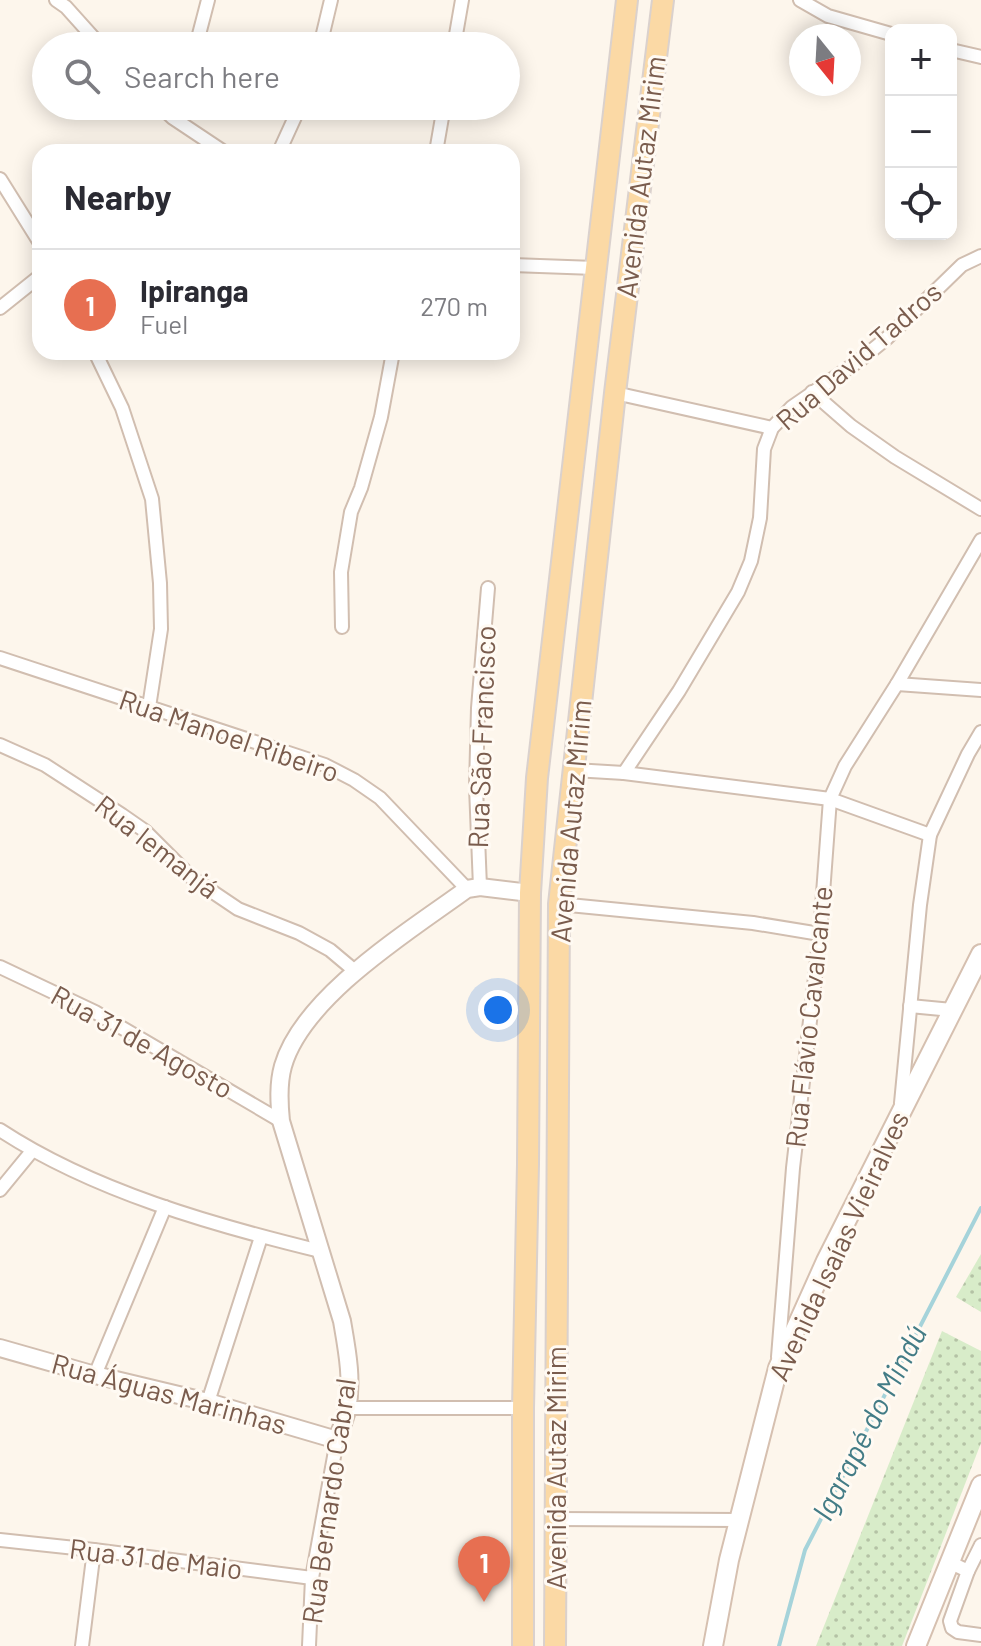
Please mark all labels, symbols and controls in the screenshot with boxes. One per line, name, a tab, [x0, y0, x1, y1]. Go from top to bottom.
north arrow	[789, 24, 861, 96]
map controls	[885, 24, 957, 240]
button: +	[885, 24, 957, 96]
search box	[32, 32, 520, 120]
icon: search	[60, 54, 104, 98]
street label: Avenida Autaz Mirim	[608, 54, 672, 300]
text: Search here	[124, 58, 280, 94]
button: −	[885, 96, 957, 168]
button: locate	[885, 168, 957, 240]
text: Nearby	[64, 176, 172, 217]
text: Ipiranga	[140, 272, 249, 308]
street label: Rua David Tadros	[768, 274, 948, 436]
text: 1	[85, 290, 95, 321]
text: 270 m	[420, 290, 488, 321]
text: Fuel	[140, 308, 188, 339]
street label: Rua São Francisco	[460, 625, 502, 849]
street label: Rua Manoel Ribeiro	[115, 681, 344, 789]
street label: Avenida Autaz Mirim	[542, 698, 598, 944]
street label: Rua Iemanjá	[89, 787, 226, 905]
street label: Rua Flávio Cavalcante	[777, 884, 839, 1149]
street label: Rua 31 de Agosto	[46, 977, 239, 1105]
your location	[478, 990, 518, 1030]
street label: Avenida Isaías Vieiralves	[761, 1105, 915, 1386]
water label: Igarapé do Mindú	[803, 1318, 933, 1526]
street label: Rua Águas Marinhas	[48, 1345, 290, 1441]
street label: Avenida Autaz Mirim	[538, 1346, 572, 1590]
street label: Rua Bernardo Cabral	[294, 1376, 362, 1626]
street label: Rua 31 de Maio	[68, 1531, 245, 1585]
pin: 1	[458, 1536, 510, 1602]

